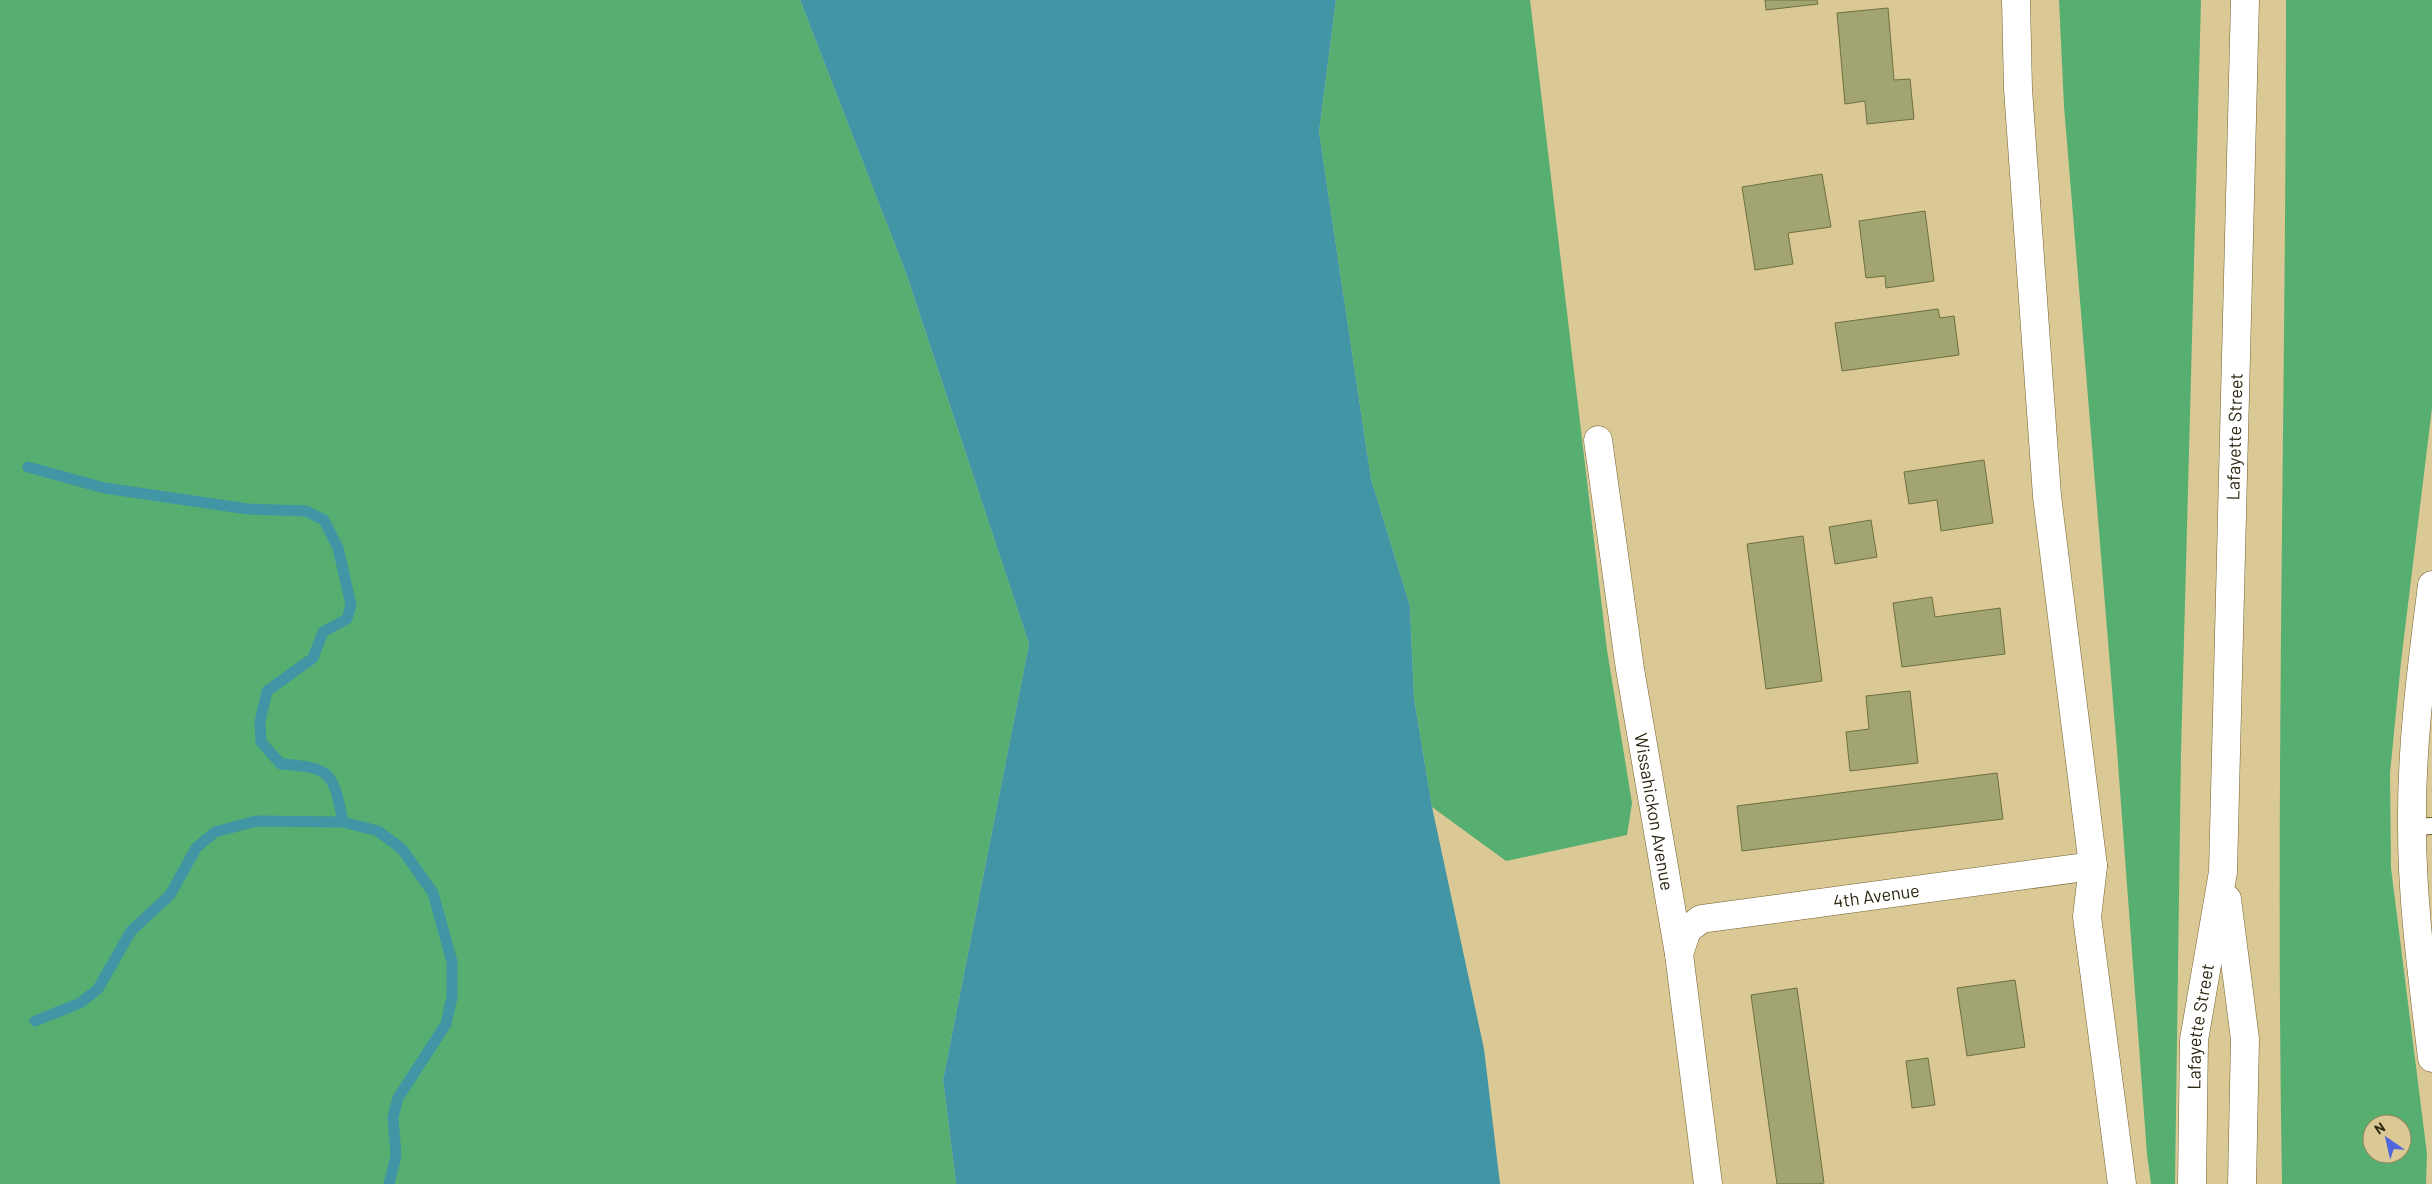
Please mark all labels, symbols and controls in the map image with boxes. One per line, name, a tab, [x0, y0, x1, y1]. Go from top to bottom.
street label: Lafayette Street	[2221, 373, 2247, 501]
street label: Wissahickon Avenue	[1630, 731, 1679, 892]
street label: 4th Avenue	[1832, 879, 1921, 912]
street label: Lafayette Street	[2182, 962, 2218, 1090]
north arrow	[2362, 1114, 2412, 1164]
text: N	[2371, 1118, 2388, 1137]

